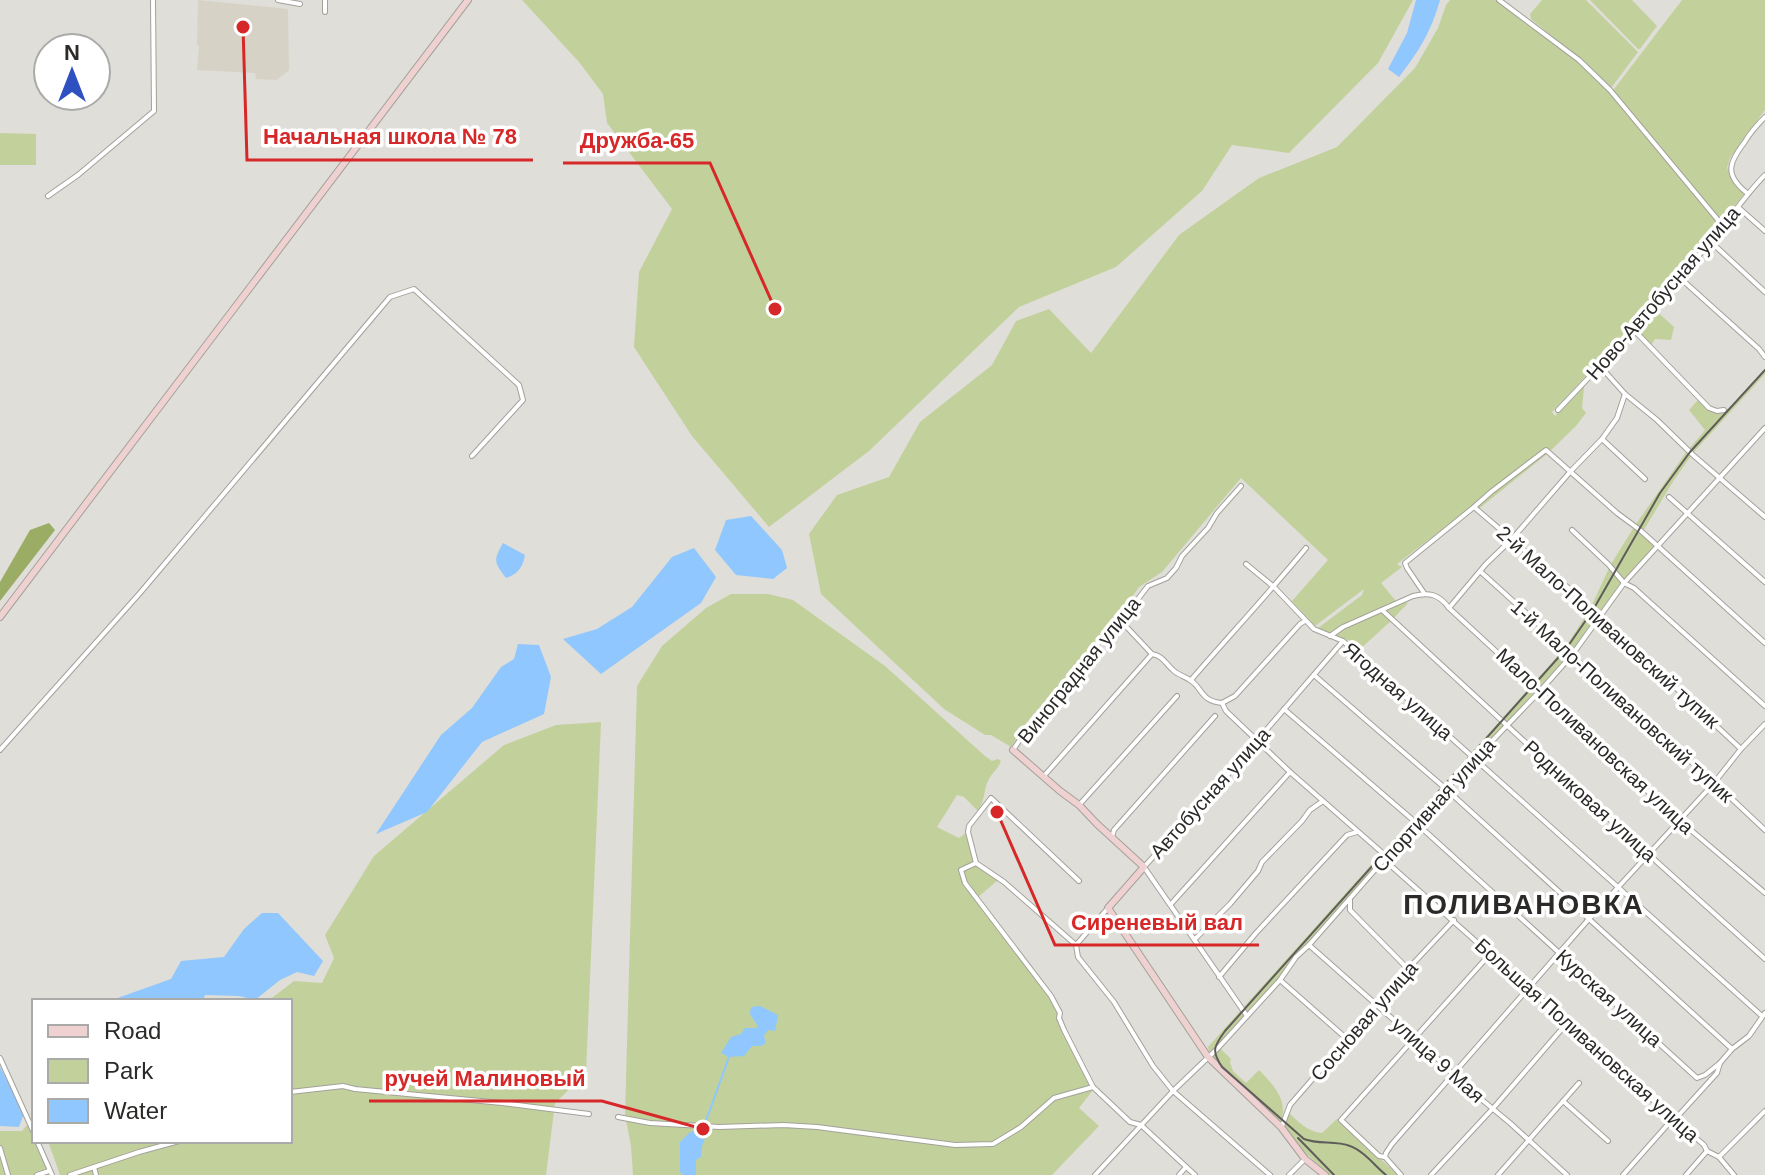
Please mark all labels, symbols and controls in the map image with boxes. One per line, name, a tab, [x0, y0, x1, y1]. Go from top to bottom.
north arrow	[32, 32, 112, 112]
text: N	[64, 40, 80, 65]
callout: Начальная школа № 78	[247, 114, 533, 160]
callout: Дружба-65	[563, 117, 710, 163]
text: Начальная школа № 78	[263, 124, 517, 149]
text: Дружба-65	[580, 128, 694, 153]
street label: Ново-Автобусная улица	[1582, 201, 1745, 384]
street label: 2-й Мало-Поливановский тупик	[1493, 521, 1724, 733]
street label: Виноградная улица	[1013, 592, 1145, 747]
street label: 1-й Мало-Поливановский тупик	[1507, 595, 1738, 807]
street label: Ягодная улица	[1339, 638, 1458, 745]
street label: Мало-Поливановская улица	[1492, 644, 1699, 839]
street label: Автобусная улица	[1146, 723, 1275, 863]
street label: Спортивная улица	[1368, 733, 1500, 876]
street label: Родниковая улица	[1519, 736, 1661, 867]
district label: ПОЛИВАНОВКА	[1403, 889, 1645, 920]
callout: Сиреневый вал	[1055, 899, 1259, 945]
text: Сиреневый вал	[1071, 910, 1243, 935]
street label: Большая Поливановская улица	[1471, 934, 1704, 1147]
street label: Курская улица	[1552, 945, 1667, 1052]
street label: Сосновая улица	[1306, 956, 1422, 1085]
legend	[32, 999, 292, 1143]
street label: улица 9 Мая	[1388, 1013, 1488, 1107]
text: Road	[104, 1017, 161, 1044]
callout: ручей Малиновый	[369, 1055, 602, 1101]
text: Park	[104, 1057, 154, 1084]
text: ручей Малиновый	[385, 1066, 585, 1091]
text: Water	[104, 1097, 167, 1124]

